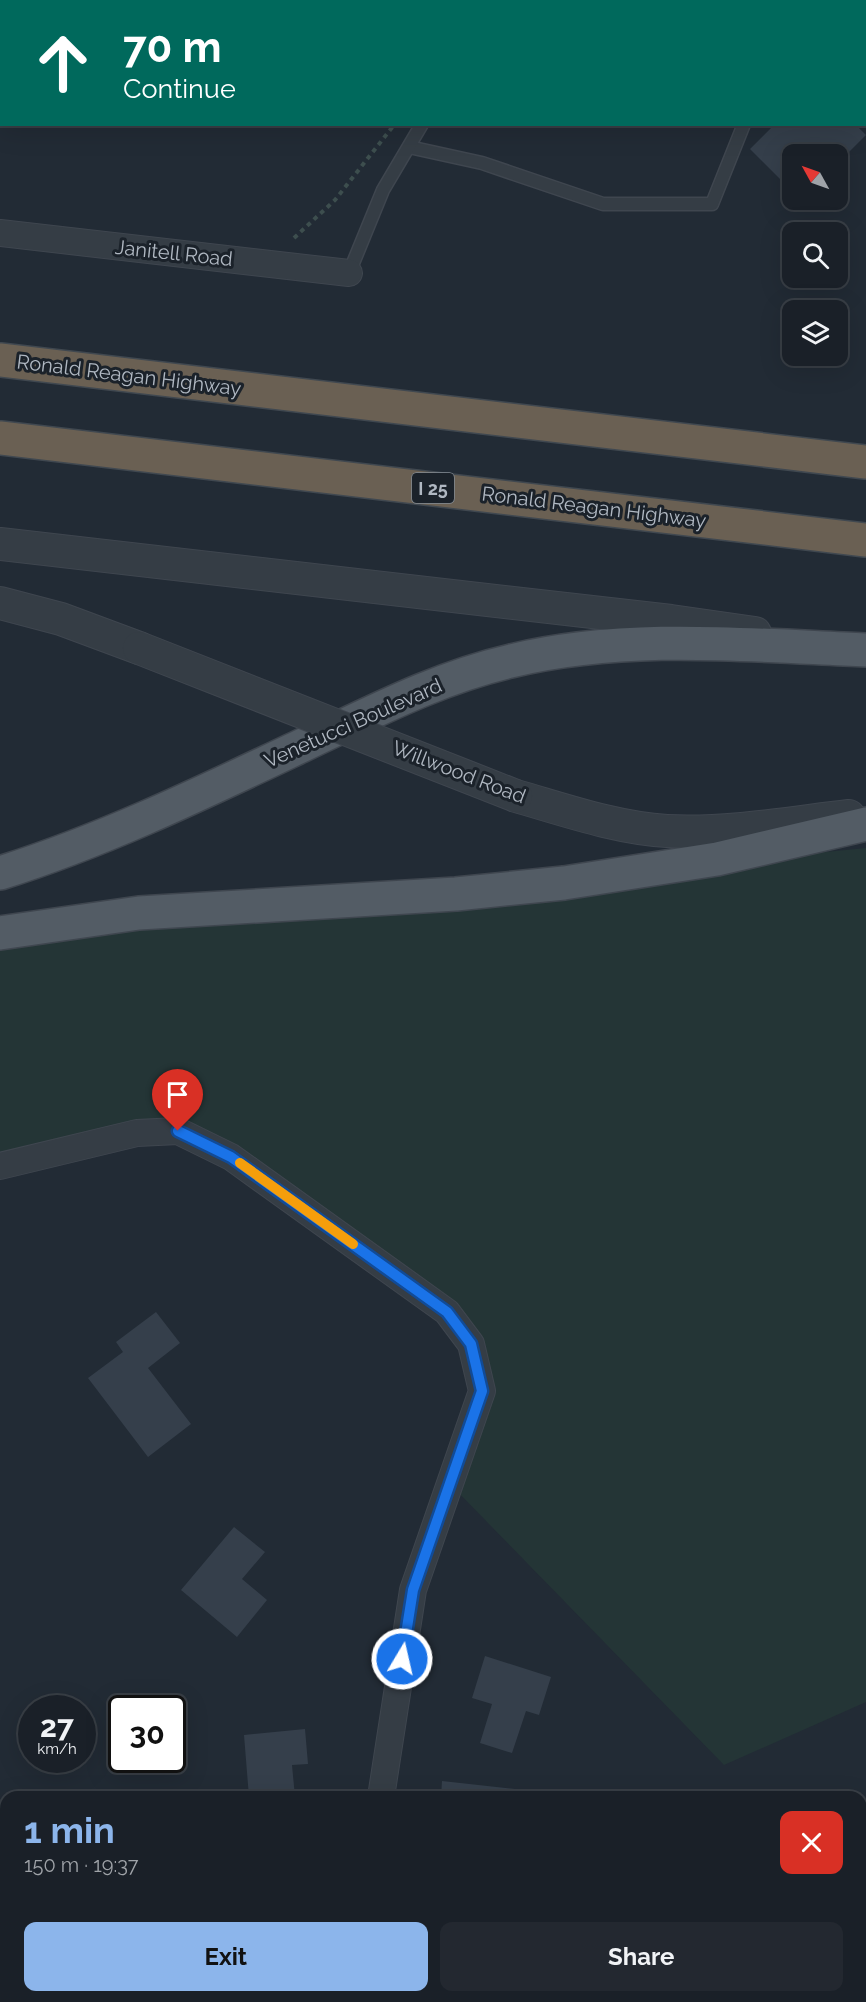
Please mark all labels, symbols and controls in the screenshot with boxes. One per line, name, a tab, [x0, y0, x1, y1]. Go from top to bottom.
text: 70 m	[123, 23, 222, 72]
icon: ahead	[24, 24, 102, 102]
text: Continue	[123, 73, 236, 104]
north arrow	[782, 144, 848, 210]
map controls	[782, 144, 848, 366]
button: search	[782, 222, 848, 288]
street label: Janitell Road	[114, 235, 234, 271]
button: layers	[782, 300, 848, 366]
street label: Ronald Reagan Highway	[15, 349, 243, 401]
road number: I 25	[412, 473, 454, 503]
street label: Ronald Reagan Highway	[480, 481, 708, 533]
street label: Venetucci Boulevard	[261, 673, 445, 773]
street label: Willwood Road	[389, 736, 529, 808]
pin	[152, 1069, 203, 1131]
icon: arrive	[161, 1078, 194, 1111]
position arrow	[370, 1627, 434, 1691]
speed limit sign: 30	[108, 1695, 186, 1773]
text: 27	[40, 1709, 74, 1744]
text: km/h	[37, 1740, 77, 1758]
text: 1 min	[24, 1809, 115, 1851]
button: close	[780, 1811, 843, 1874]
text: 150 m · 19:37	[24, 1853, 138, 1877]
button: Exit	[24, 1922, 428, 1991]
button: Share	[440, 1922, 843, 1991]

